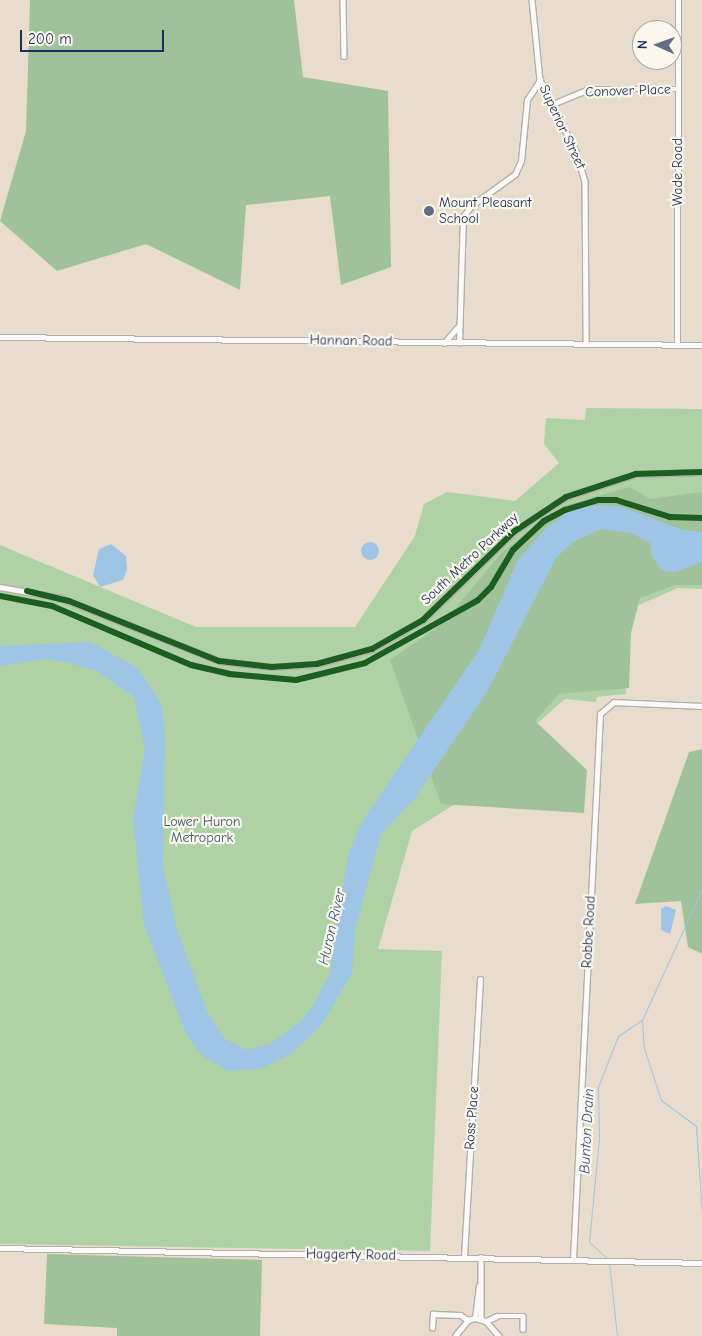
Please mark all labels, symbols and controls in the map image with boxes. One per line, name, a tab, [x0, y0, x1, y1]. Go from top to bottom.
scale bar	[22, 20, 166, 52]
north arrow	[632, 20, 682, 70]
text: 200 m	[28, 30, 72, 48]
text: N	[634, 40, 651, 49]
street label: Conover Place	[585, 81, 671, 101]
street label: Superior Street	[535, 82, 589, 172]
street label: Wade Road	[670, 138, 686, 206]
place label: Mount Pleasant School	[439, 195, 532, 228]
marker: Mount Pleasant School	[423, 205, 435, 217]
street label: Hannan Road	[310, 332, 392, 350]
street label: South Metro Parkway	[418, 510, 522, 608]
park label: Lower Huron Metropark	[163, 814, 241, 846]
water label: Huron River	[315, 887, 349, 967]
street label: Robbe Road	[579, 895, 599, 969]
street label: Ross Place	[461, 1086, 483, 1150]
water label: Bunton Drain	[576, 1088, 598, 1174]
street label: Haggerty Road	[306, 1246, 396, 1264]

